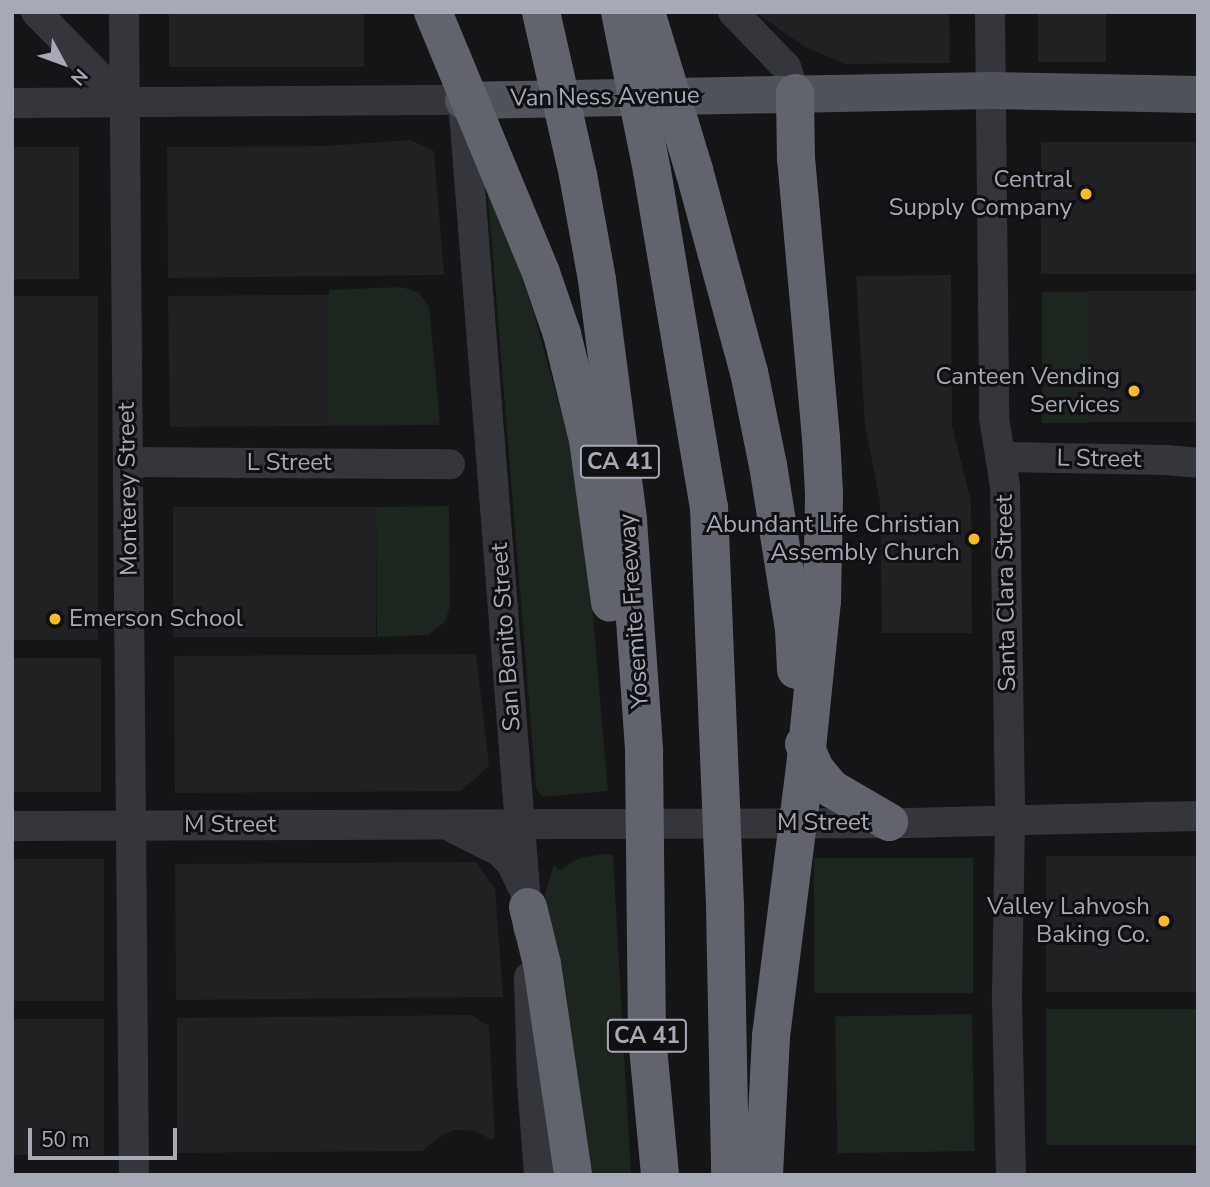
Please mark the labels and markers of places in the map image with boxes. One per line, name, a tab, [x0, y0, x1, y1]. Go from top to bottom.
place label: Central Supply Company	[889, 166, 1072, 222]
marker: Central Supply Company	[1078, 186, 1094, 202]
place label: Canteen Vending Services	[935, 363, 1120, 419]
marker: Canteen Vending Services	[1126, 383, 1142, 399]
place label: Abundant Life Christian Assembly Church	[706, 511, 960, 567]
marker: Abundant Life Christian Assembly Church	[966, 531, 982, 547]
place label: Emerson School	[69, 605, 243, 633]
marker: Emerson School	[47, 611, 63, 627]
place label: Valley Lahvosh Baking Co.	[987, 893, 1150, 949]
marker: Valley Lahvosh Baking Co.	[1156, 913, 1172, 929]

